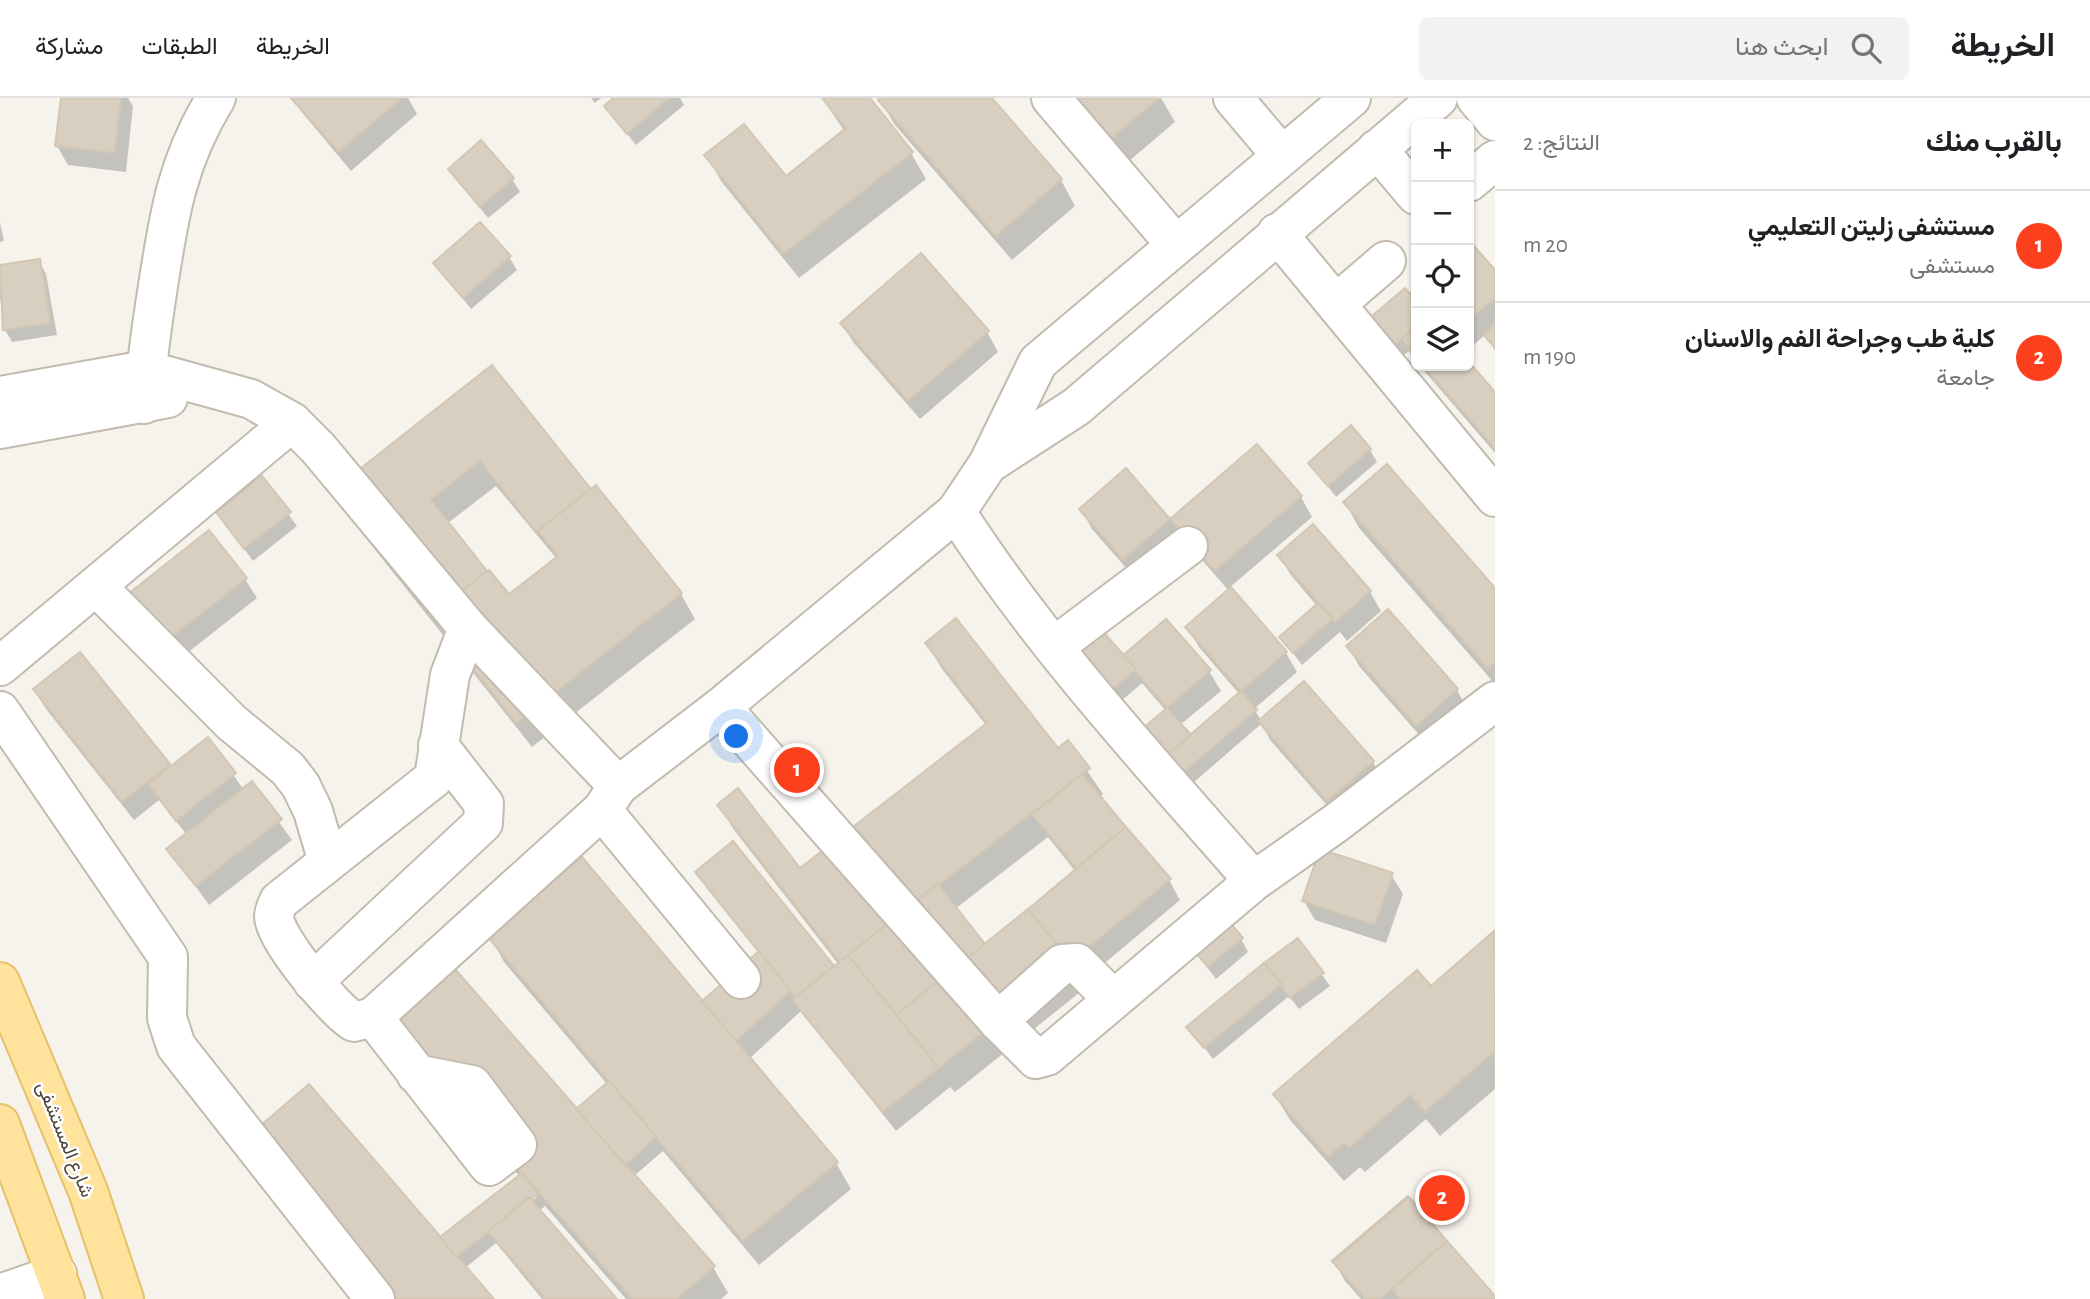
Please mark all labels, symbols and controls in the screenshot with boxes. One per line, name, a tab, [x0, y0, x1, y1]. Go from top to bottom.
search box	[1419, 17, 1909, 80]
icon: search	[1847, 29, 1885, 67]
text: الخريطة	[1951, 30, 2055, 63]
text: ابحث هنا	[1735, 34, 1829, 60]
text: مشاركة	[35, 35, 103, 59]
text: الطبقات	[141, 35, 218, 59]
text: الخريطة	[256, 35, 330, 59]
map controls	[1411, 119, 1474, 371]
button: +	[1411, 119, 1474, 182]
text: بالقرب منك	[1926, 127, 2062, 157]
text: النتائج: 2	[1523, 132, 1600, 155]
button: −	[1411, 182, 1474, 245]
text: مستشفى زليتن التعليمي	[1748, 214, 1995, 240]
text: 20 m	[1523, 234, 1568, 257]
text: 1	[2035, 234, 2043, 257]
button: locate	[1411, 245, 1474, 308]
text: مستشفى	[1909, 255, 1995, 278]
button: layers	[1411, 308, 1474, 371]
text: كلية طب وجراحة الفم والاسنان	[1685, 326, 1995, 352]
text: 190 m	[1523, 346, 1576, 369]
text: 2	[2034, 346, 2044, 369]
text: جامعة	[1936, 367, 1995, 390]
your location	[719, 719, 753, 753]
pin: 1	[774, 744, 820, 796]
street label: شارع المستشفى	[31, 1079, 96, 1201]
pin: 2	[1419, 1172, 1465, 1224]

